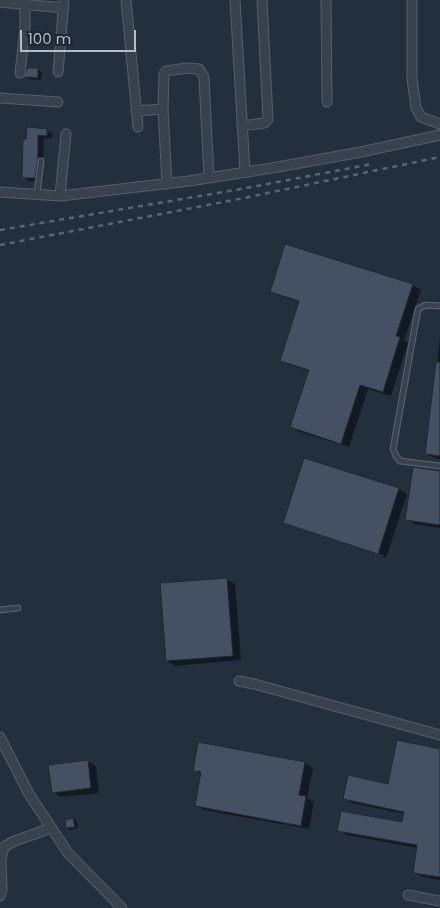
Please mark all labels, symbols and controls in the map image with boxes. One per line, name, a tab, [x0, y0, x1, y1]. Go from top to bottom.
scale bar	[22, 20, 139, 52]
text: 100 m	[28, 28, 71, 49]

